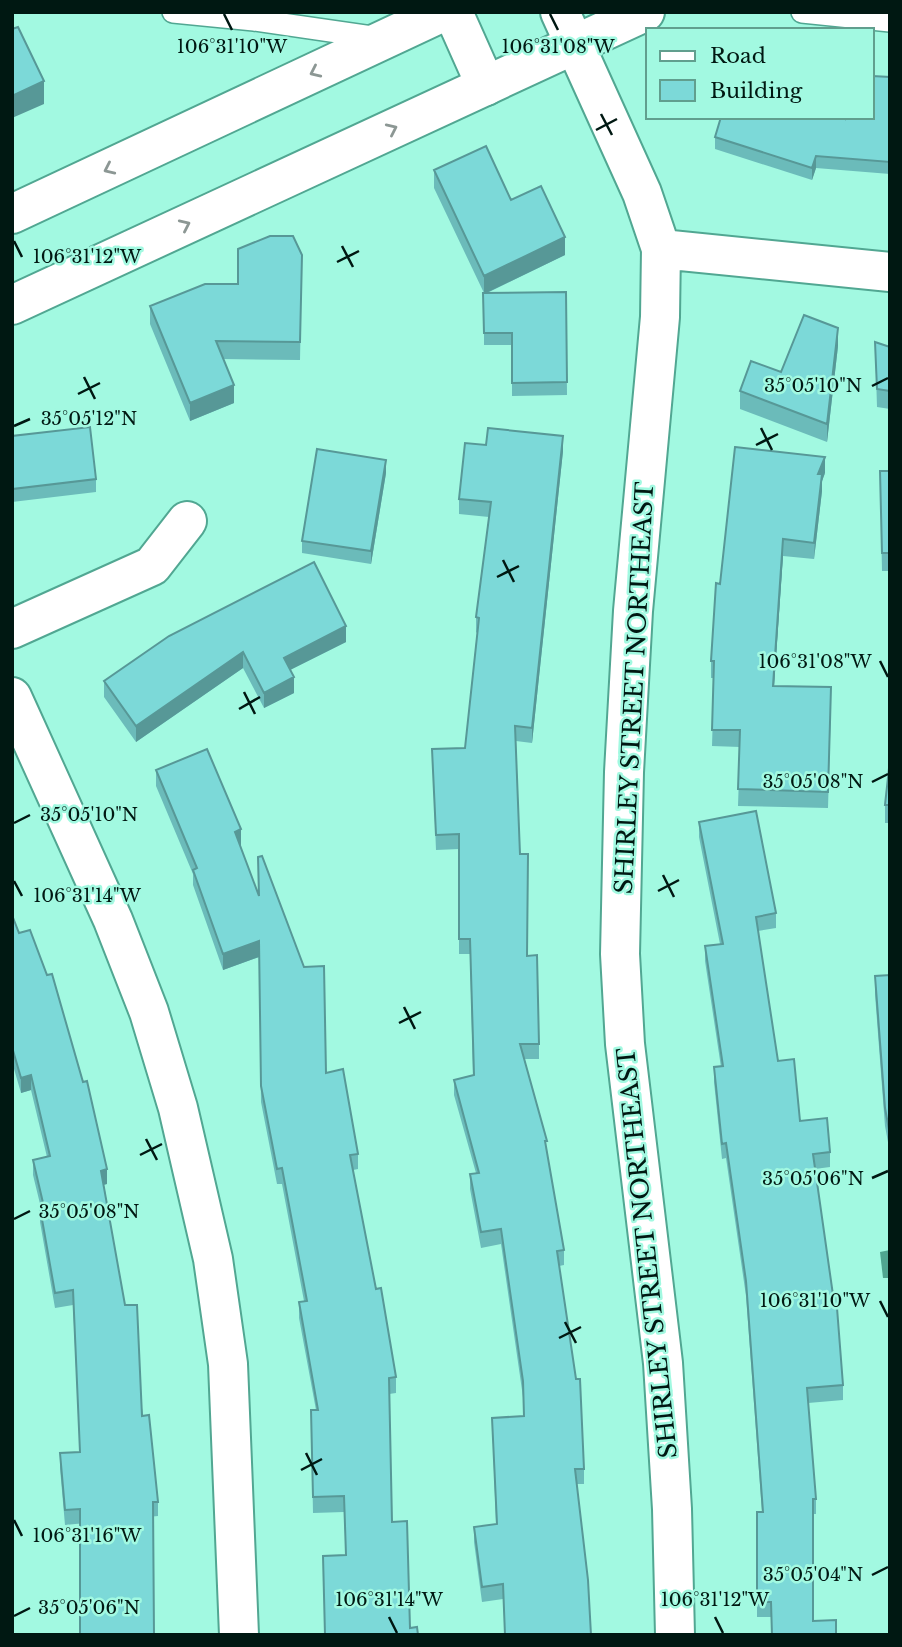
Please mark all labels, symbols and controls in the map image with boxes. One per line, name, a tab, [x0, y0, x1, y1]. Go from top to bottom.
legend	[646, 28, 874, 119]
text: 106°31'10"W	[177, 36, 288, 58]
text: 106°31'08"W	[501, 36, 615, 58]
text: Road	[710, 43, 766, 69]
one-way arrow	[310, 64, 322, 78]
text: Building	[710, 78, 803, 104]
one-way arrow	[385, 124, 397, 138]
one-way arrow	[104, 160, 116, 174]
one-way arrow	[178, 219, 190, 233]
text: 106°31'12"W	[33, 246, 142, 268]
text: 35°05'10"N	[764, 375, 862, 397]
text: 35°05'12"N	[41, 408, 137, 430]
street label: SHIRLEY STREET NORTHEAST	[609, 481, 659, 895]
text: 106°31'08"W	[758, 651, 872, 673]
text: 35°05'08"N	[762, 771, 864, 793]
text: 35°05'10"N	[40, 804, 138, 826]
text: 106°31'14"W	[33, 885, 142, 907]
street label: SHIRLEY STREET NORTHEAST	[611, 1046, 683, 1460]
text: 35°05'06"N	[762, 1168, 864, 1190]
text: 35°05'08"N	[38, 1201, 140, 1223]
text: 106°31'10"W	[760, 1290, 871, 1312]
text: 106°31'16"W	[32, 1525, 142, 1547]
text: 35°05'04"N	[763, 1564, 863, 1586]
text: 106°31'14"W	[335, 1589, 444, 1611]
text: 106°31'12"W	[661, 1589, 770, 1611]
text: 35°05'06"N	[38, 1597, 140, 1619]

